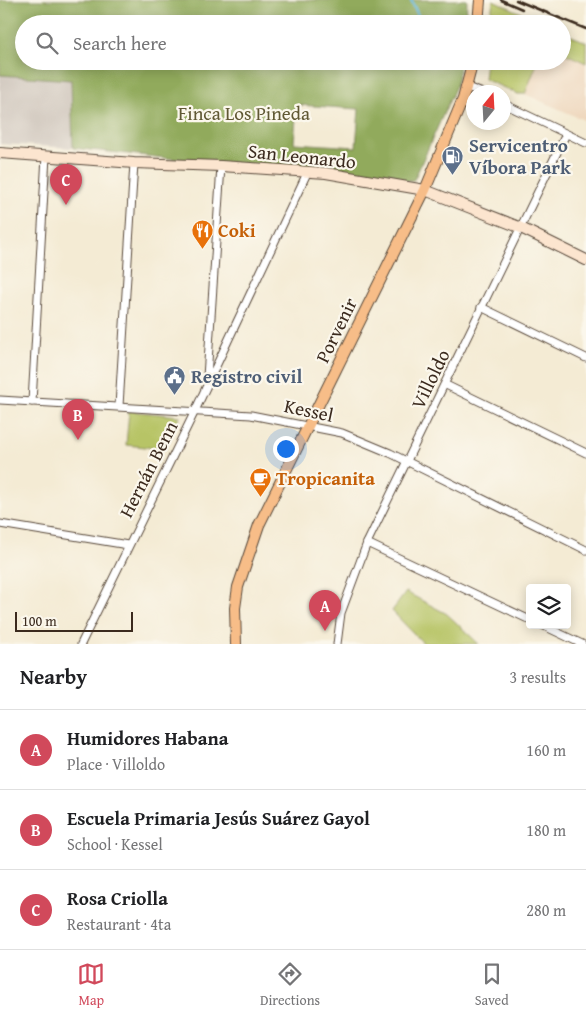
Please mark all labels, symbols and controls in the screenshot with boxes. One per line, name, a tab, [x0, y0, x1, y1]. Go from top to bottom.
search box	[15, 15, 571, 70]
icon: search	[33, 29, 61, 57]
text: Search here	[73, 29, 167, 57]
north arrow	[466, 85, 511, 130]
park label: Finca Los Pineda	[178, 99, 310, 127]
place label: Servicentro Víbora Park	[469, 131, 571, 181]
street label: San Leonardo	[247, 136, 357, 176]
fuel station icon: Servicentro Víbora Park	[441, 144, 465, 175]
pin: C	[50, 164, 82, 205]
place label: Coki	[218, 216, 256, 244]
restaurant icon: Coki	[190, 218, 214, 249]
street label: Porvenir	[308, 292, 364, 367]
street label: Villoldo	[404, 344, 456, 414]
place label: Registro civil	[191, 362, 302, 390]
public building icon: Registro civil	[163, 364, 187, 395]
street label: Kessel	[282, 391, 336, 429]
pin: B	[62, 399, 94, 440]
street label: Hernán Benn	[112, 416, 184, 522]
your location	[273, 436, 299, 462]
place label: Tropicanita	[276, 464, 375, 492]
cafe icon: Tropicanita	[248, 466, 272, 497]
map controls	[526, 584, 571, 629]
button: layers	[526, 584, 571, 629]
pin: A	[309, 590, 341, 631]
scale bar	[15, 609, 132, 632]
text: 100 m	[22, 611, 57, 631]
text: Nearby	[20, 661, 87, 692]
text: 3 results	[509, 665, 566, 689]
text: Humidores Habana	[67, 724, 228, 752]
text: A	[31, 738, 41, 762]
text: 160 m	[526, 738, 566, 762]
text: Place · Villoldo	[67, 752, 165, 776]
text: Escuela Primaria Jesús Suárez Gayol	[67, 804, 370, 832]
text: B	[31, 818, 41, 842]
text: 180 m	[526, 818, 566, 842]
text: School · Kessel	[67, 832, 163, 856]
text: Rosa Criolla	[67, 884, 168, 912]
text: C	[31, 898, 41, 922]
text: 280 m	[526, 898, 566, 922]
text: Restaurant · 4ta	[67, 912, 171, 936]
tab: Map	[77, 960, 105, 1010]
tab: Directions	[260, 960, 320, 1010]
tab: Saved	[475, 960, 509, 1010]

